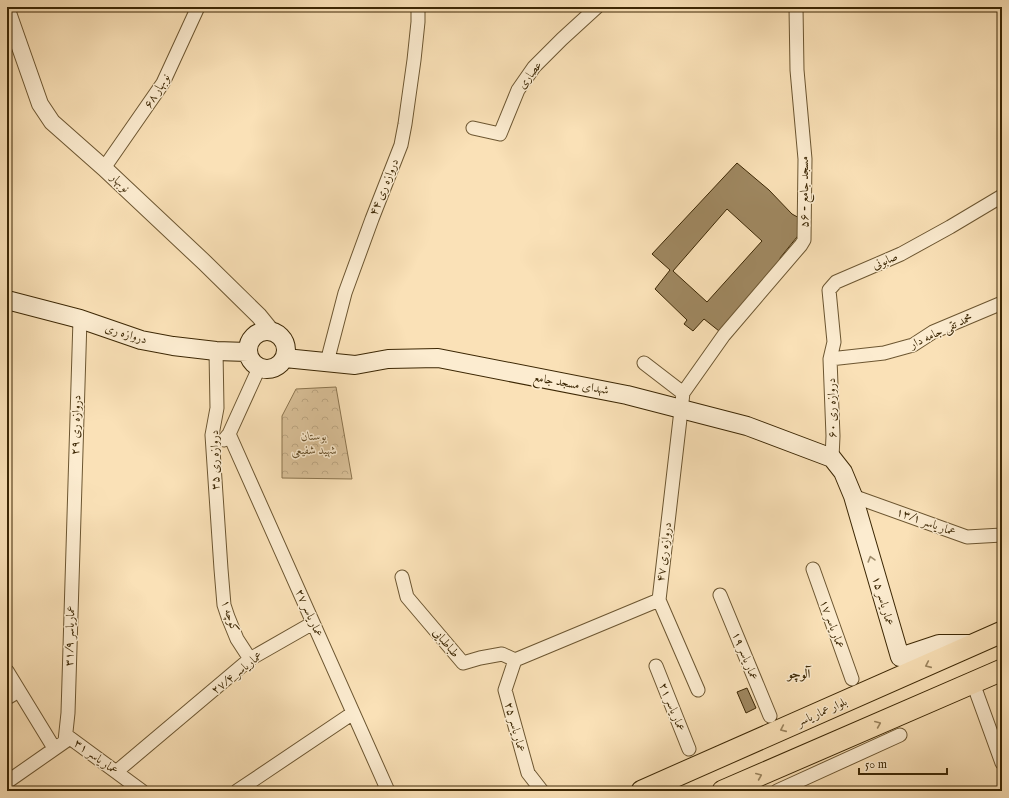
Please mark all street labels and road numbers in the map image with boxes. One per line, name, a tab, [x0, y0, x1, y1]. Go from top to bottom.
street label: عصاری	[515, 58, 546, 92]
street label: نوبهار ۶۸	[141, 71, 173, 111]
street label: دروازه ری ۴۴	[366, 156, 402, 218]
street label: ۵۶ - مسجد جامع	[797, 156, 815, 228]
street label: نوبهار	[106, 170, 133, 196]
street label: صابونی	[870, 249, 900, 273]
street label: محمد تقی جامه دار	[906, 310, 975, 353]
street label: دروازه ری	[103, 320, 149, 348]
street label: شهدای مسجد جامع	[532, 370, 610, 401]
street label: دروازه ری ۶۰	[824, 378, 840, 438]
street label: دروازه ری ۲۹	[67, 395, 85, 455]
street label: دروازه ری ۳۵	[207, 430, 223, 490]
street label: عمار یاسر ۱۳/۱	[894, 504, 958, 540]
street label: دروازه ری ۴۷	[653, 521, 675, 583]
street label: عمار یاسر ۱۵	[869, 574, 897, 628]
street label: عمار یاسر ۲۷	[292, 587, 326, 639]
street label: عمار یاسر ۱۷	[816, 597, 848, 651]
street label: کوچه ۱	[217, 598, 242, 635]
street label: عماریاسر ۳۱/۹	[61, 605, 79, 667]
street label: طباطبایی	[429, 625, 463, 661]
street label: عمار یاسر ۱۹	[728, 630, 762, 683]
street label: عماریاسر ۲۷/۴	[208, 648, 266, 698]
street label: عمار یاسر ۲۱	[655, 681, 689, 734]
street label: بلوار عمار یاسر	[793, 694, 850, 731]
street label: عمار یاسر ۲۵	[501, 700, 529, 754]
street label: عمار یاسر ۳۱	[71, 736, 121, 778]

